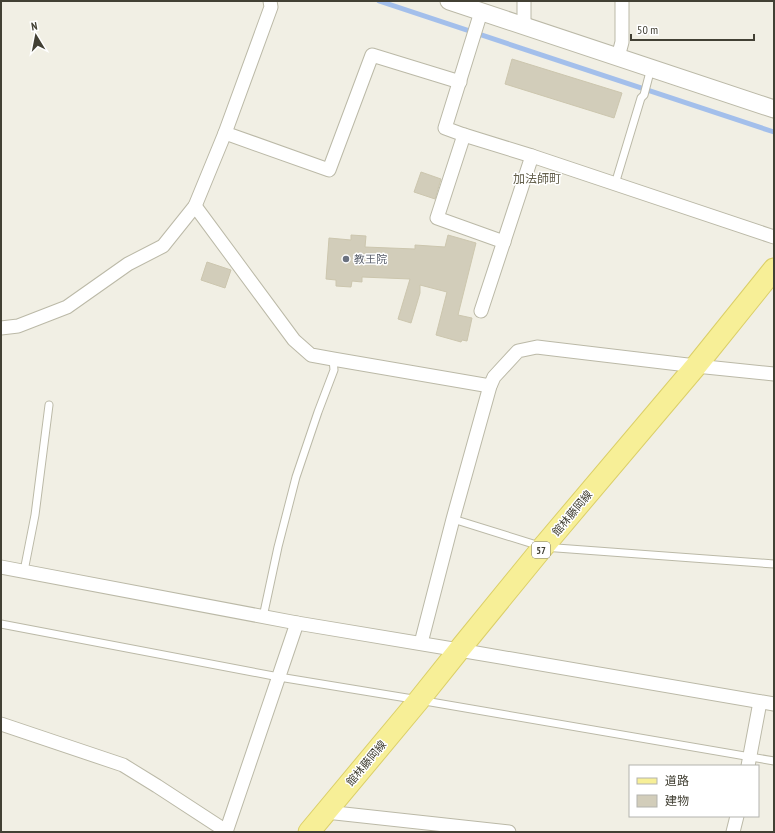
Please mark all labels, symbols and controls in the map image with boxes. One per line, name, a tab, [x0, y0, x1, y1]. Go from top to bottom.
north arrow	[16, 16, 56, 56]
scale bar	[631, 16, 754, 42]
text: N	[30, 19, 38, 34]
text: 50 m	[637, 22, 658, 37]
district label: 加法師町	[513, 171, 561, 186]
place label: 教王院	[354, 252, 387, 266]
marker: 教王院	[341, 254, 351, 264]
street label: 館林藤岡線	[549, 487, 595, 539]
road number: 57	[532, 542, 550, 558]
street label: 館林藤岡線	[343, 737, 389, 789]
legend	[629, 765, 759, 817]
text: 道路	[665, 773, 689, 788]
text: 建物	[665, 793, 689, 808]

